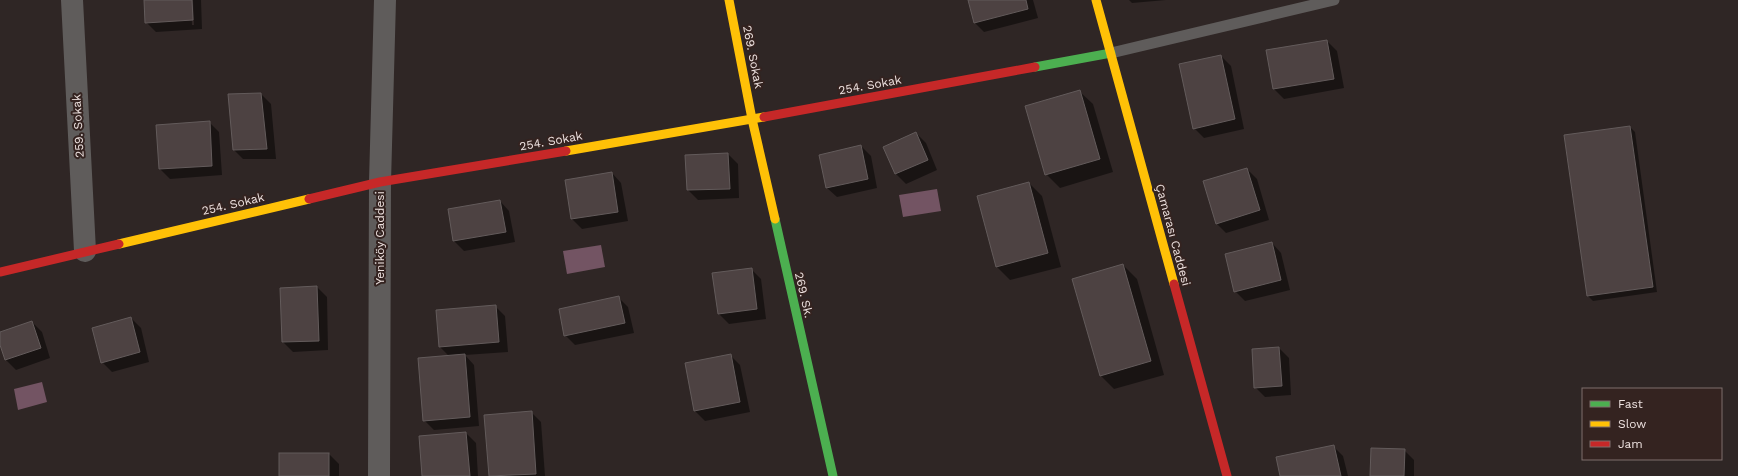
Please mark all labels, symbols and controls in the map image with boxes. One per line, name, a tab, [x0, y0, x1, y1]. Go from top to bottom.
street label: 269. Sokak	[740, 24, 766, 90]
street label: 254. Sokak	[837, 73, 903, 97]
street label: 259. Sokak	[69, 94, 87, 158]
street label: 254. Sokak	[518, 129, 584, 153]
street label: Çamarası Caddesi	[1153, 183, 1193, 287]
street label: 254. Sokak	[200, 190, 266, 218]
street label: Yeniköy Caddesi	[373, 191, 387, 285]
street label: 269. Sk.	[792, 271, 816, 319]
legend	[1582, 388, 1722, 460]
text: Fast	[1618, 397, 1643, 411]
text: Slow	[1618, 417, 1646, 431]
text: Jam	[1618, 437, 1643, 451]

